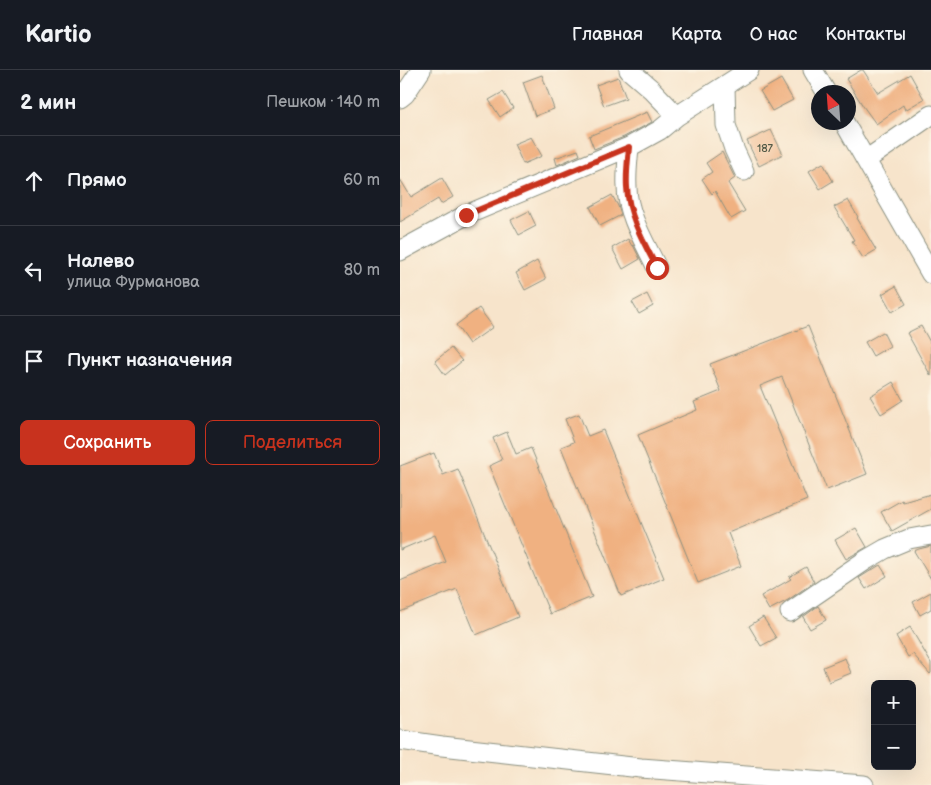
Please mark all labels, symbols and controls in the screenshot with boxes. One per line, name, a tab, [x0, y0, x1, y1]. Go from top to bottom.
text: Kartio	[25, 20, 92, 49]
text: Главная	[572, 24, 643, 45]
text: Карта	[671, 24, 722, 45]
text: О нас	[750, 24, 797, 45]
text: Контакты	[825, 24, 906, 45]
north arrow	[811, 85, 856, 130]
text: 2 мин	[20, 90, 76, 115]
text: Пешком · 140 m	[266, 93, 380, 112]
house number: 187	[757, 142, 774, 155]
icon: ahead	[20, 167, 48, 195]
text: Прямо	[67, 169, 127, 192]
text: 60 m	[343, 171, 380, 190]
route end	[455, 204, 478, 227]
text: Налево	[67, 250, 134, 273]
icon: left	[20, 257, 48, 285]
route start	[646, 257, 669, 280]
text: 80 m	[344, 261, 380, 280]
text: улица Фурманова	[67, 273, 200, 292]
icon: arrive	[20, 347, 48, 375]
text: Пункт назначения	[67, 349, 232, 372]
button: Сохранить	[20, 420, 195, 465]
button: Поделиться	[205, 420, 380, 465]
map controls	[871, 680, 916, 770]
button: +	[871, 680, 916, 725]
button: −	[871, 725, 916, 770]

